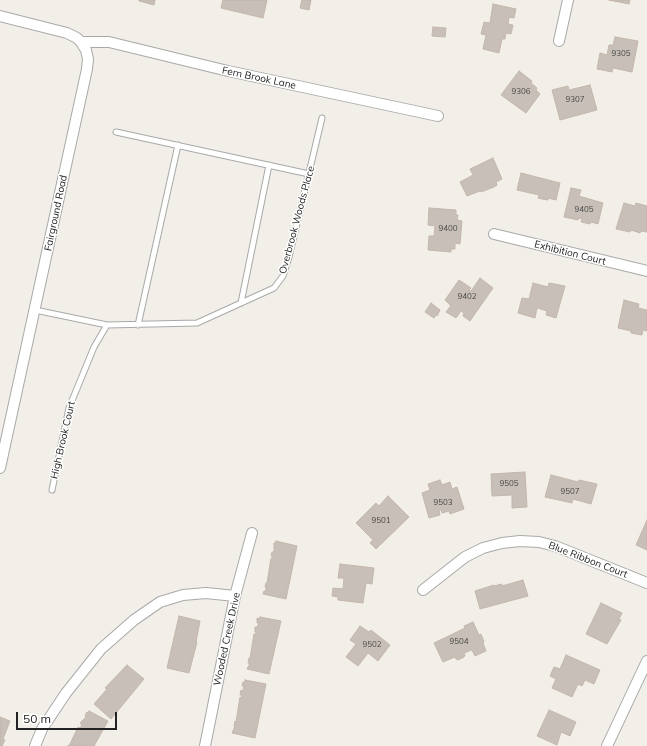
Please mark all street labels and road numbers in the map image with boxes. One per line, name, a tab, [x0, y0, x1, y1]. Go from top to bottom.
street label: Fern Brook Lane	[221, 64, 297, 92]
street label: Overbrook Woods Place	[277, 165, 317, 275]
street label: Fairground Road	[42, 174, 70, 252]
street label: Exhibition Court	[533, 238, 607, 268]
street label: High Brook Court	[48, 400, 78, 480]
street label: Blue Ribbon Court	[547, 539, 629, 581]
street label: Wooded Creek Drive	[211, 591, 243, 687]

